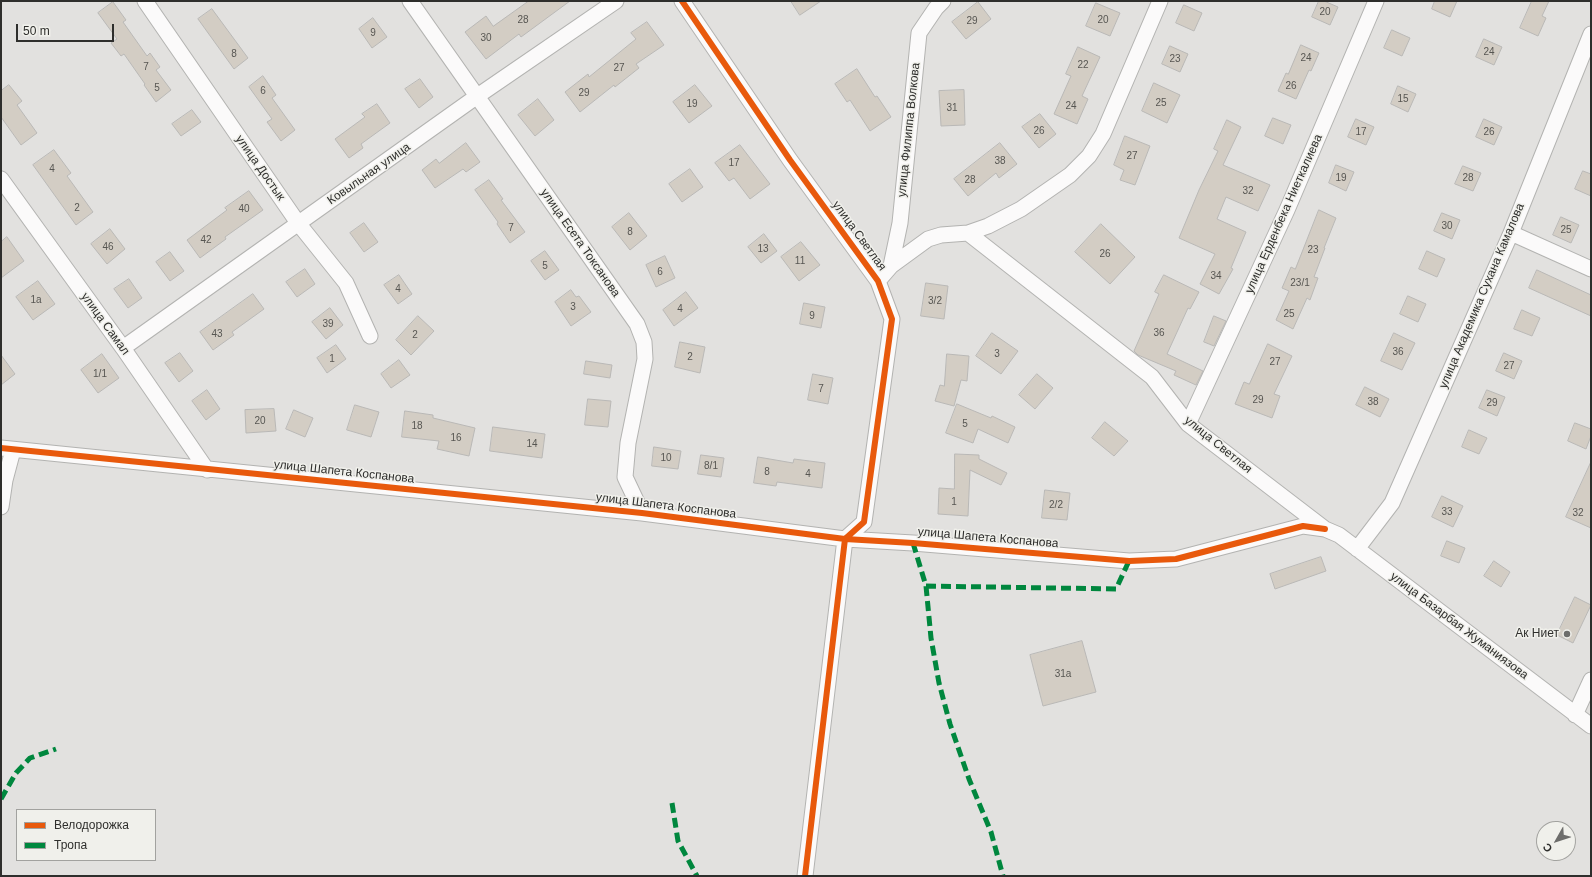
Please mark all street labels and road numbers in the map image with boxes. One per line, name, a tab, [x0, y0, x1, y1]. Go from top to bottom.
street label: улица Филиппа Волкова	[895, 62, 923, 198]
street label: улица Достык	[232, 132, 288, 204]
street label: улица Ерденбека Ниеткалиева	[1242, 132, 1326, 296]
street label: Ковыльная улица	[325, 140, 413, 208]
street label: улица Есета Токсанова	[537, 186, 623, 300]
street label: улица Светлая	[829, 198, 889, 274]
street label: улица Академика Сухана Камалова	[1436, 201, 1528, 391]
street label: улица Самал	[78, 290, 132, 358]
street label: улица Светлая	[1181, 413, 1255, 477]
street label: улица Шапета Коспанова	[273, 457, 415, 487]
street label: улица Шапета Коспанова	[595, 490, 737, 522]
street label: улица Шапета Коспанова	[917, 525, 1059, 551]
street label: улица Базарбая Жуманиязова	[1387, 569, 1531, 683]

